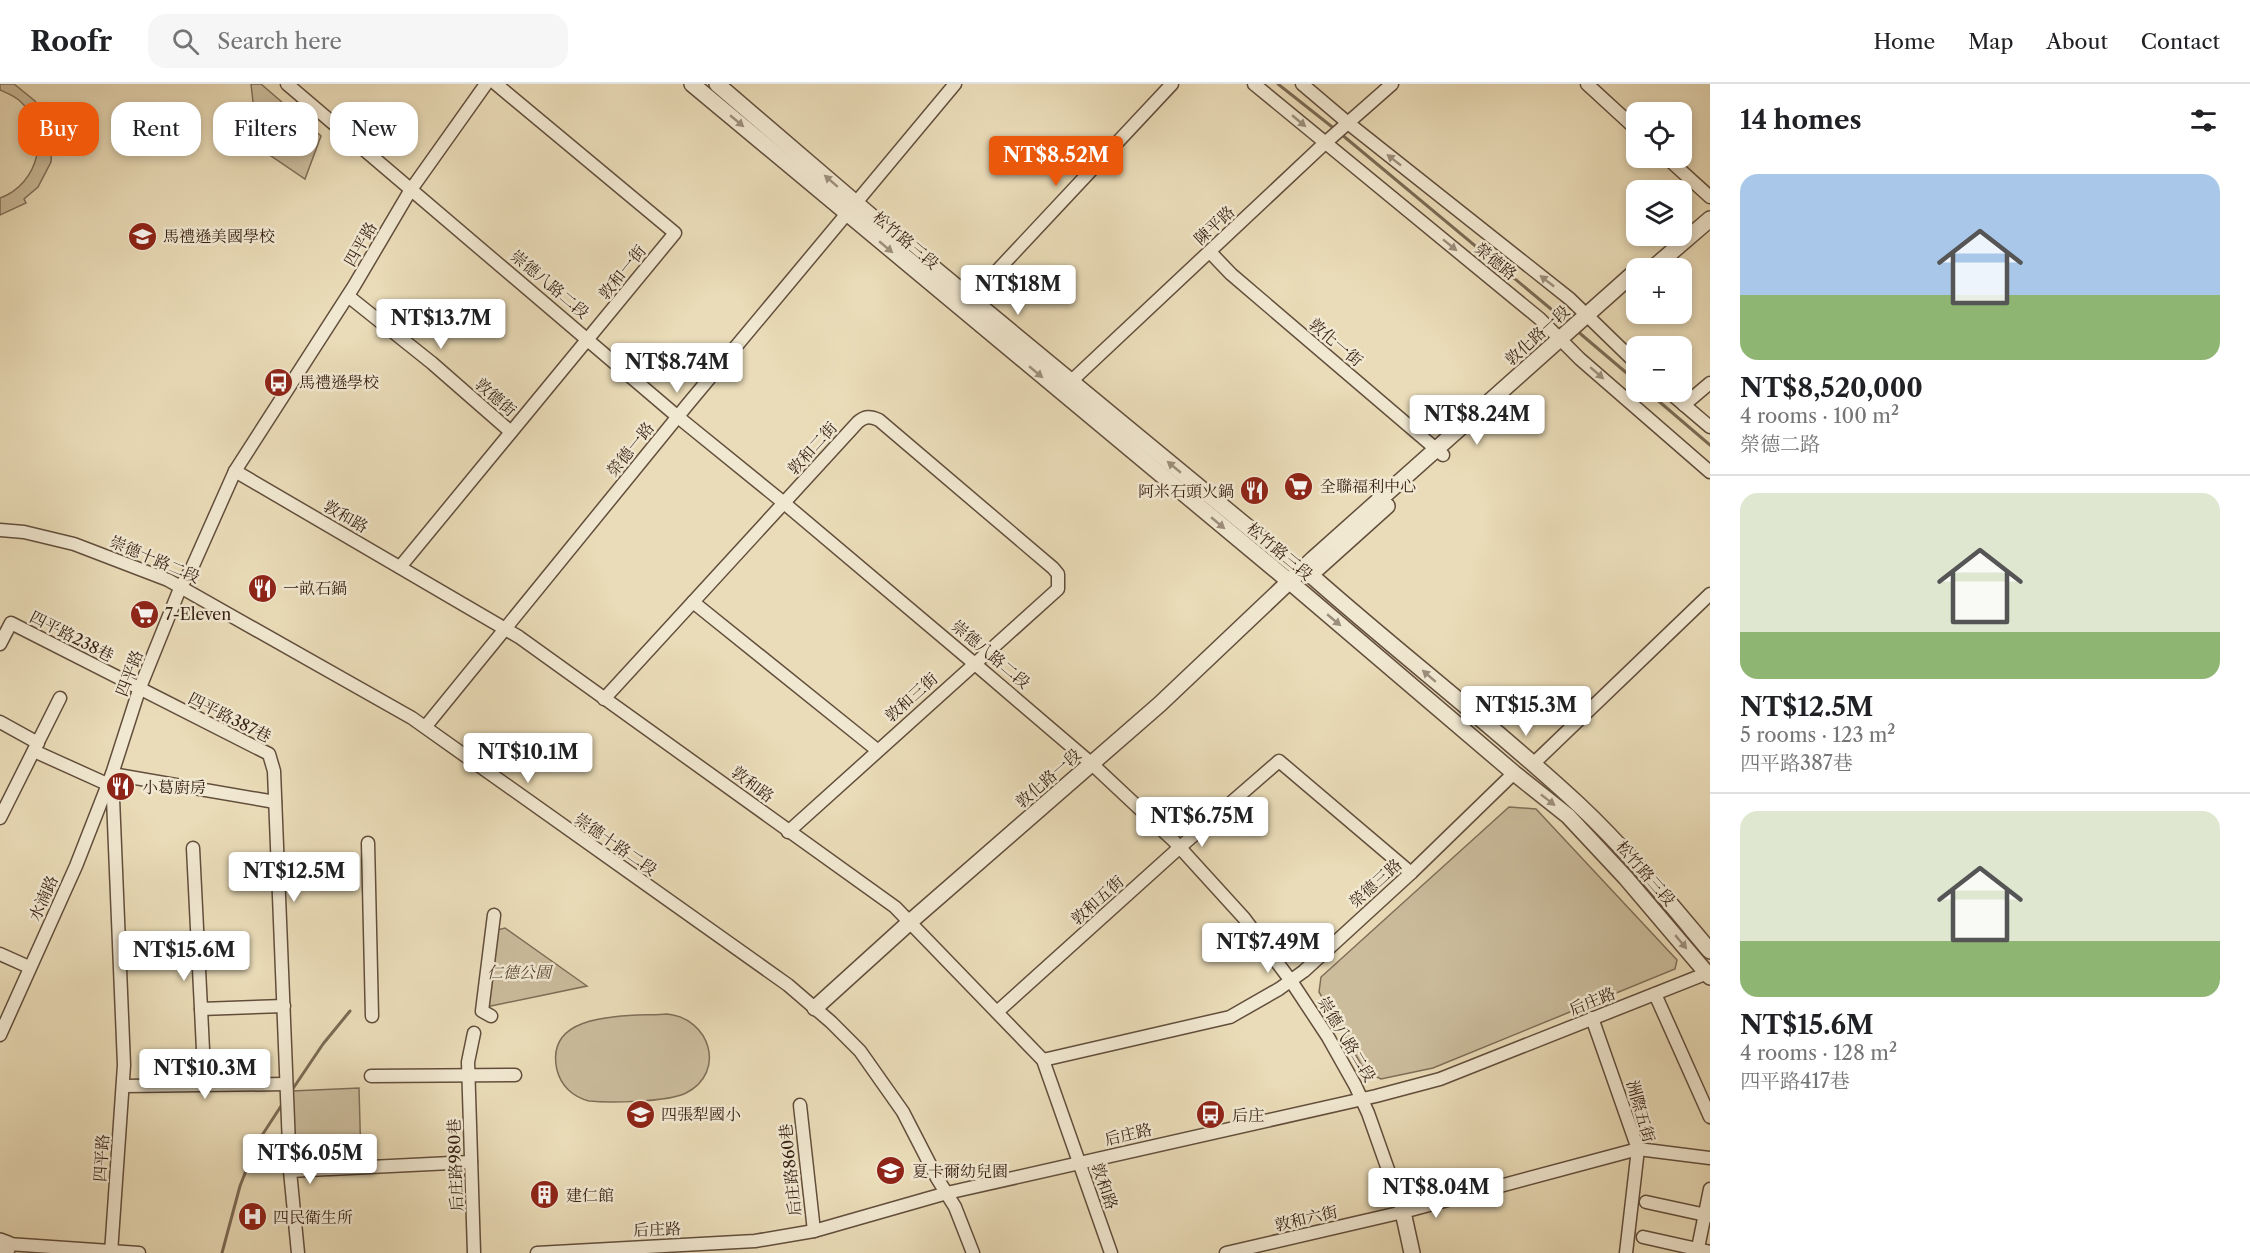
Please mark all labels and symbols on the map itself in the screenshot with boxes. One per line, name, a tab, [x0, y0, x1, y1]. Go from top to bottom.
one-way arrow	[729, 115, 745, 128]
one-way arrow	[1291, 115, 1307, 128]
pin: NT$8.52M	[994, 136, 1118, 187]
one-way arrow	[1387, 154, 1402, 167]
one-way arrow	[824, 175, 839, 188]
street label: 陳平路	[1190, 201, 1238, 249]
street label: 松竹路三段	[869, 207, 943, 273]
street label: 四平路	[339, 218, 381, 270]
school or university icon: 馬禮遜美國學校	[126, 220, 158, 252]
place label: 馬禮遜美國學校	[163, 226, 275, 246]
one-way arrow	[1442, 238, 1457, 251]
street label: 榮德路	[1471, 238, 1521, 284]
one-way arrow	[878, 240, 893, 253]
street label: 敦和一街	[594, 241, 650, 303]
street label: 崇德八路二段	[507, 245, 593, 323]
pin: NT$18M	[969, 265, 1067, 316]
one-way arrow	[1539, 274, 1555, 287]
pin: NT$13.7M	[379, 299, 503, 350]
street label: 敦化路一段	[1501, 301, 1573, 369]
street label: 敦化一街	[1305, 314, 1367, 370]
pin: NT$8.74M	[615, 343, 739, 394]
one-way arrow	[1028, 365, 1043, 378]
bus stop icon: 馬禮遜學校	[262, 366, 294, 398]
one-way arrow	[1589, 366, 1604, 379]
place label: 馬禮遜學校	[299, 372, 379, 392]
street label: 敦德街	[471, 374, 521, 420]
pin: NT$8.24M	[1415, 395, 1539, 446]
street label: 榮德一路	[602, 418, 658, 480]
street label: 敦和二街	[783, 418, 841, 478]
one-way arrow	[1167, 461, 1182, 474]
supermarket icon: 全聯福利中心	[1283, 470, 1315, 502]
restaurant icon: 阿米石頭火鍋	[1239, 475, 1271, 507]
place label: 全聯福利中心	[1320, 476, 1416, 496]
place label: 阿米石頭火鍋	[1138, 481, 1234, 501]
street label: 敦和路	[320, 495, 372, 537]
one-way arrow	[1210, 516, 1225, 529]
street label: 松竹路三段	[1243, 518, 1317, 584]
street label: 崇德十路二段	[107, 531, 203, 587]
restaurant icon: 一畝石鍋	[246, 572, 278, 604]
place label: 一畝石鍋	[283, 578, 347, 598]
supermarket icon: 7-Eleven	[128, 598, 160, 630]
place label: 7-Eleven	[165, 604, 231, 624]
street label: 四平路238巷	[27, 606, 117, 666]
one-way arrow	[1326, 613, 1341, 626]
street label: 崇德八路二段	[948, 615, 1034, 693]
street label: 四平路	[111, 647, 147, 699]
street label: 敦和三街	[881, 668, 941, 726]
one-way arrow	[1422, 670, 1437, 683]
pin: NT$15.3M	[1464, 686, 1588, 737]
street label: 四平路387巷	[185, 688, 275, 746]
pin: NT$10.1M	[466, 733, 590, 784]
street label: 敦化路一段	[1011, 744, 1085, 812]
street label: 敦和路	[728, 762, 778, 806]
restaurant icon: 小葛廚房	[105, 771, 137, 803]
place label: 小葛廚房	[142, 777, 206, 797]
one-way arrow	[1540, 793, 1555, 805]
pin: NT$6.75M	[1140, 797, 1264, 848]
street label: 崇德十路二段	[571, 808, 661, 880]
street label: 松竹路三段	[1612, 836, 1680, 910]
pin: NT$12.5M	[232, 852, 356, 903]
street label: 榮德三路	[1345, 854, 1405, 912]
street label: 敦和五街	[1067, 871, 1127, 929]
street label: 水湳路	[24, 872, 62, 924]
pin: NT$7.49M	[1206, 923, 1330, 974]
pin: NT$15.6M	[122, 931, 246, 982]
one-way arrow	[1674, 934, 1687, 949]
park label: 仁德公園	[487, 962, 554, 982]
street label: 后庄路	[1566, 983, 1618, 1019]
street label: 崇德八路二段	[1314, 993, 1380, 1085]
pin: NT$10.3M	[143, 1049, 267, 1100]
street label: 洲際五街	[1623, 1077, 1659, 1145]
school or university icon: 四張犁國小	[624, 1098, 656, 1130]
bus stop icon: 后庄	[1195, 1099, 1227, 1131]
place label: 四張犁國小	[661, 1104, 741, 1124]
place label: 后庄	[1232, 1105, 1264, 1125]
street label: 后庄路980巷	[443, 1118, 467, 1212]
street label: 后庄路	[1102, 1119, 1154, 1149]
street label: 后庄路860巷	[775, 1123, 805, 1217]
street label: 四平路	[89, 1133, 113, 1183]
pin: NT$6.05M	[248, 1134, 372, 1185]
school or university icon: 夏卡爾幼兒園	[875, 1155, 907, 1187]
street label: 敦和路	[1088, 1160, 1122, 1212]
place label: 夏卡爾幼兒園	[912, 1161, 1008, 1181]
pin: NT$8.04M	[1374, 1168, 1498, 1219]
building icon: 建仁館	[529, 1179, 561, 1211]
place label: 建仁館	[566, 1185, 614, 1205]
hospital icon: 四民衛生所	[236, 1201, 268, 1233]
street label: 敦和六街	[1273, 1201, 1339, 1235]
place label: 四民衛生所	[273, 1207, 353, 1227]
street label: 后庄路	[633, 1218, 681, 1240]

